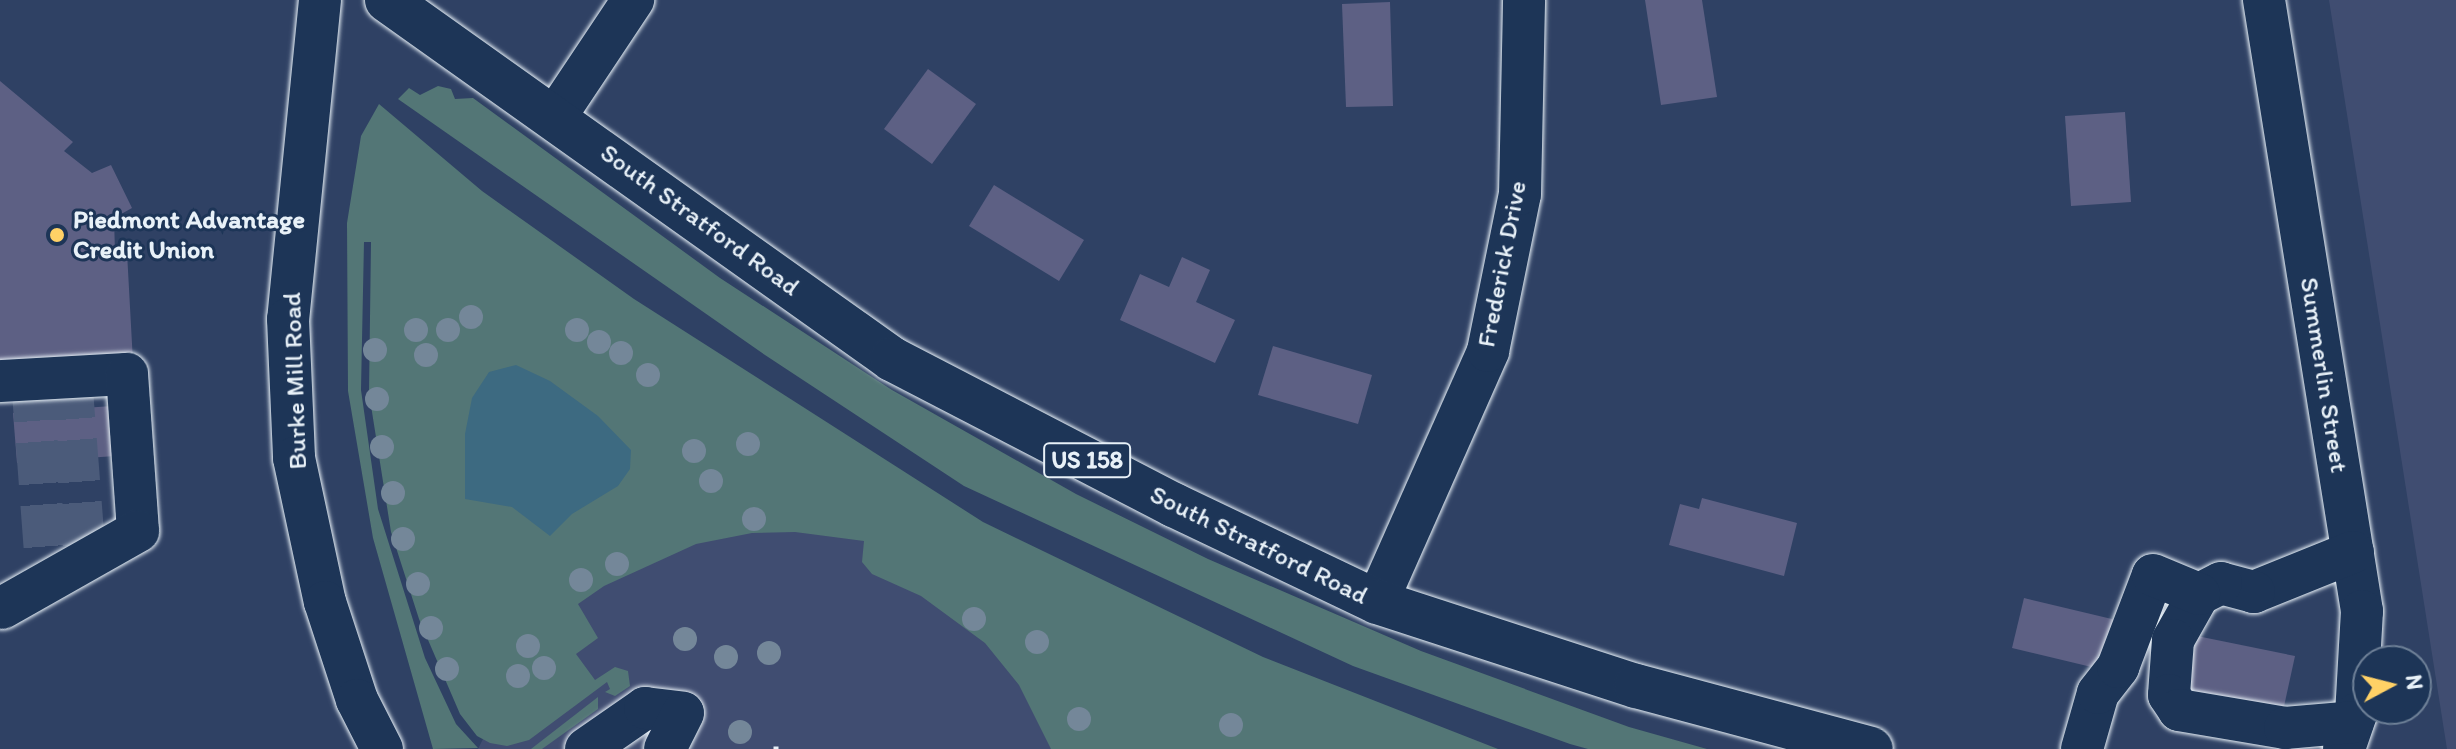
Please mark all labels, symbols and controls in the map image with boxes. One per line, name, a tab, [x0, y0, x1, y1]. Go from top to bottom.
street label: South Stratford Road	[595, 138, 805, 302]
street label: Frederick Drive	[1471, 178, 1533, 350]
place label: Piedmont Advantage Credit Union	[73, 204, 305, 266]
marker: Piedmont Advantage Credit Union	[48, 226, 66, 244]
street label: Summerlin Street	[2293, 275, 2355, 475]
street label: Burke Mill Road	[276, 292, 314, 470]
road number: US 158	[1043, 440, 1131, 480]
street label: South Stratford Road	[1145, 479, 1373, 611]
north arrow	[2352, 645, 2432, 725]
text: N	[2400, 673, 2429, 691]

